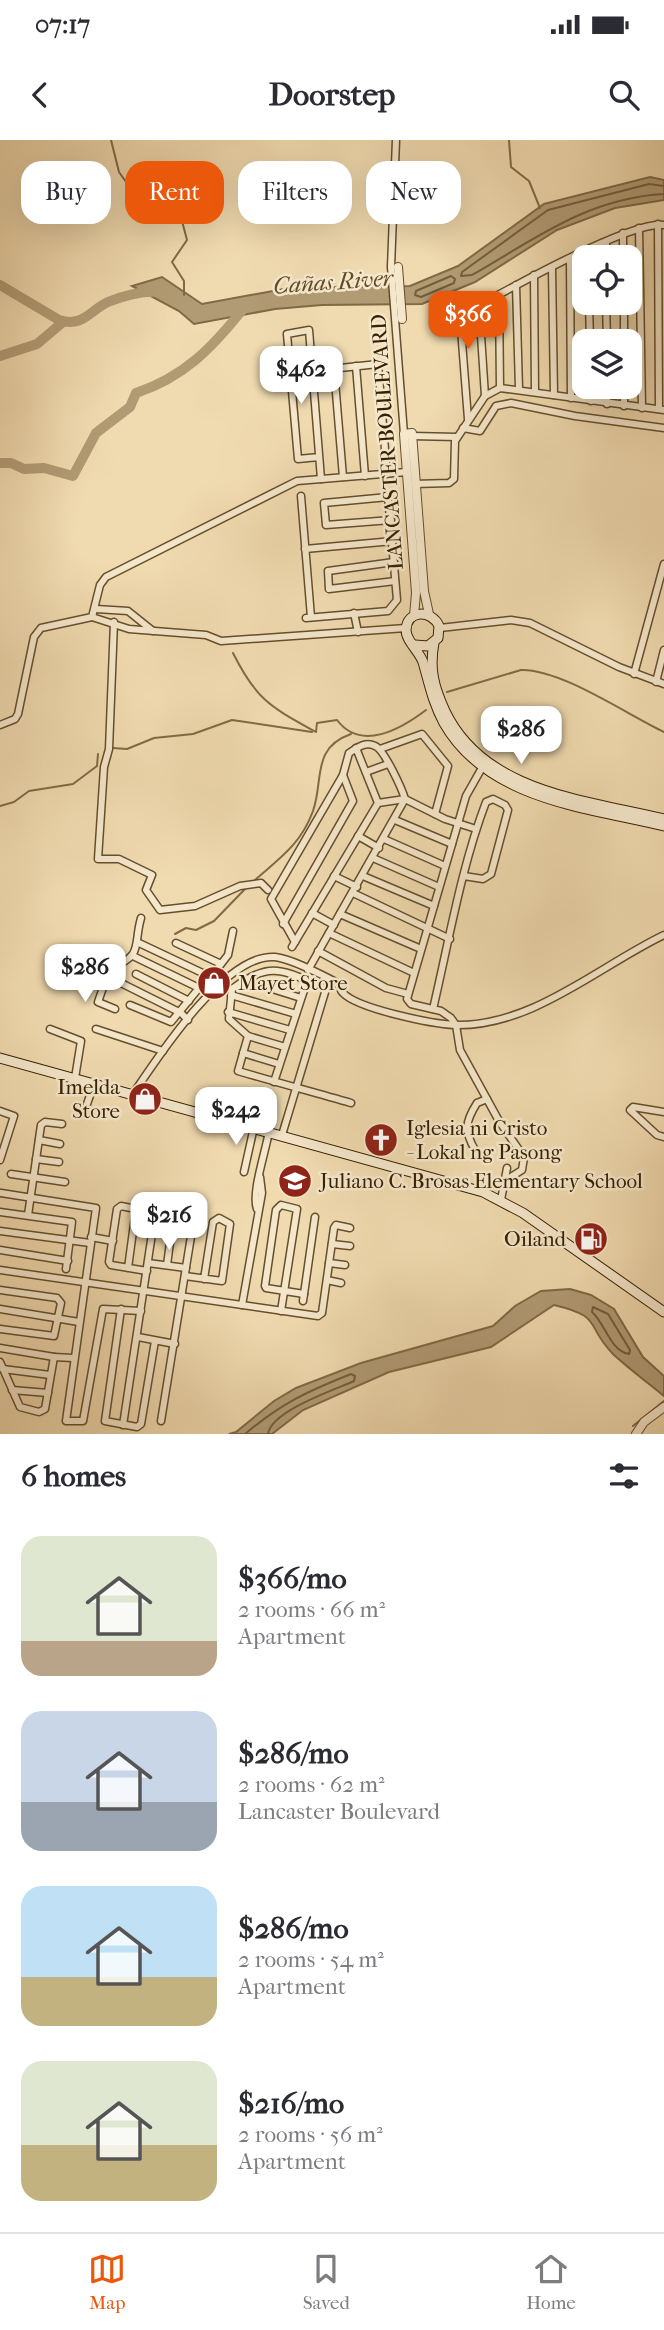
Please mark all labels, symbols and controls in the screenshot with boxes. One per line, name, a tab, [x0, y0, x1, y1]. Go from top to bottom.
text: 07:17	[35, 9, 90, 40]
icon: back	[21, 76, 59, 114]
text: Doorstep	[269, 76, 395, 113]
icon: search	[605, 76, 643, 114]
chip: Buy	[21, 161, 111, 224]
chip: Rent	[125, 161, 224, 224]
chip: Filters	[238, 161, 352, 224]
chip: New	[366, 161, 461, 224]
map controls	[572, 245, 642, 399]
button: locate	[572, 245, 642, 315]
water label: Cañas River	[272, 264, 395, 300]
pin: $366	[427, 292, 509, 351]
text: $366	[445, 300, 492, 327]
street label: LANCASTER BOULEVARD	[366, 313, 408, 571]
button: layers	[572, 329, 642, 399]
pin: $462	[260, 346, 342, 406]
text: $462	[276, 355, 326, 382]
pin: $286	[480, 706, 562, 766]
text: $286	[497, 715, 545, 742]
pin: $286	[44, 944, 126, 1004]
text: $286	[61, 953, 109, 980]
shop icon: Mayet Store	[195, 964, 233, 1002]
place label: Mayet Store	[238, 971, 348, 995]
place label: Imelda Store	[57, 1075, 120, 1123]
shop icon: Imelda Store	[126, 1080, 164, 1118]
pin: $242	[195, 1088, 277, 1147]
text: $242	[211, 1096, 261, 1123]
place label: Iglesia ni Cristo - Lokal ng Pasong	[406, 1116, 563, 1164]
church icon: Iglesia ni Cristo - Lokal ng Pasong	[362, 1121, 400, 1159]
school or university icon: Juliano C. Brosas Elementary School	[276, 1162, 314, 1200]
place label: Juliano C. Brosas Elementary School	[318, 1169, 643, 1193]
pin: $216	[128, 1192, 210, 1252]
text: $216	[146, 1201, 192, 1228]
fuel station icon: Oiland	[572, 1220, 610, 1258]
place label: Oiland	[504, 1227, 567, 1251]
icon: filters	[605, 1457, 643, 1495]
text: 6 homes	[21, 1459, 126, 1494]
text: $366/mo	[238, 1561, 347, 1596]
icon: home	[77, 1564, 161, 1648]
text: 2 rooms · 66 m²	[238, 1596, 385, 1623]
text: Apartment	[238, 1623, 346, 1650]
text: $286/mo	[238, 1736, 349, 1771]
icon: home	[77, 1739, 161, 1823]
text: 2 rooms · 62 m²	[238, 1771, 385, 1798]
text: Lancaster Boulevard	[238, 1798, 440, 1825]
text: $286/mo	[238, 1911, 349, 1946]
icon: home	[77, 1914, 161, 1998]
text: 2 rooms · 54 m²	[238, 1946, 384, 1973]
text: Apartment	[238, 1973, 346, 2000]
text: $216/mo	[238, 2086, 344, 2121]
icon: home	[77, 2089, 161, 2173]
text: 2 rooms · 56 m²	[238, 2121, 383, 2148]
text: Apartment	[238, 2148, 346, 2175]
tab: Map	[88, 2250, 126, 2314]
tab: Saved	[303, 2250, 350, 2314]
tab: Home	[526, 2250, 576, 2314]

